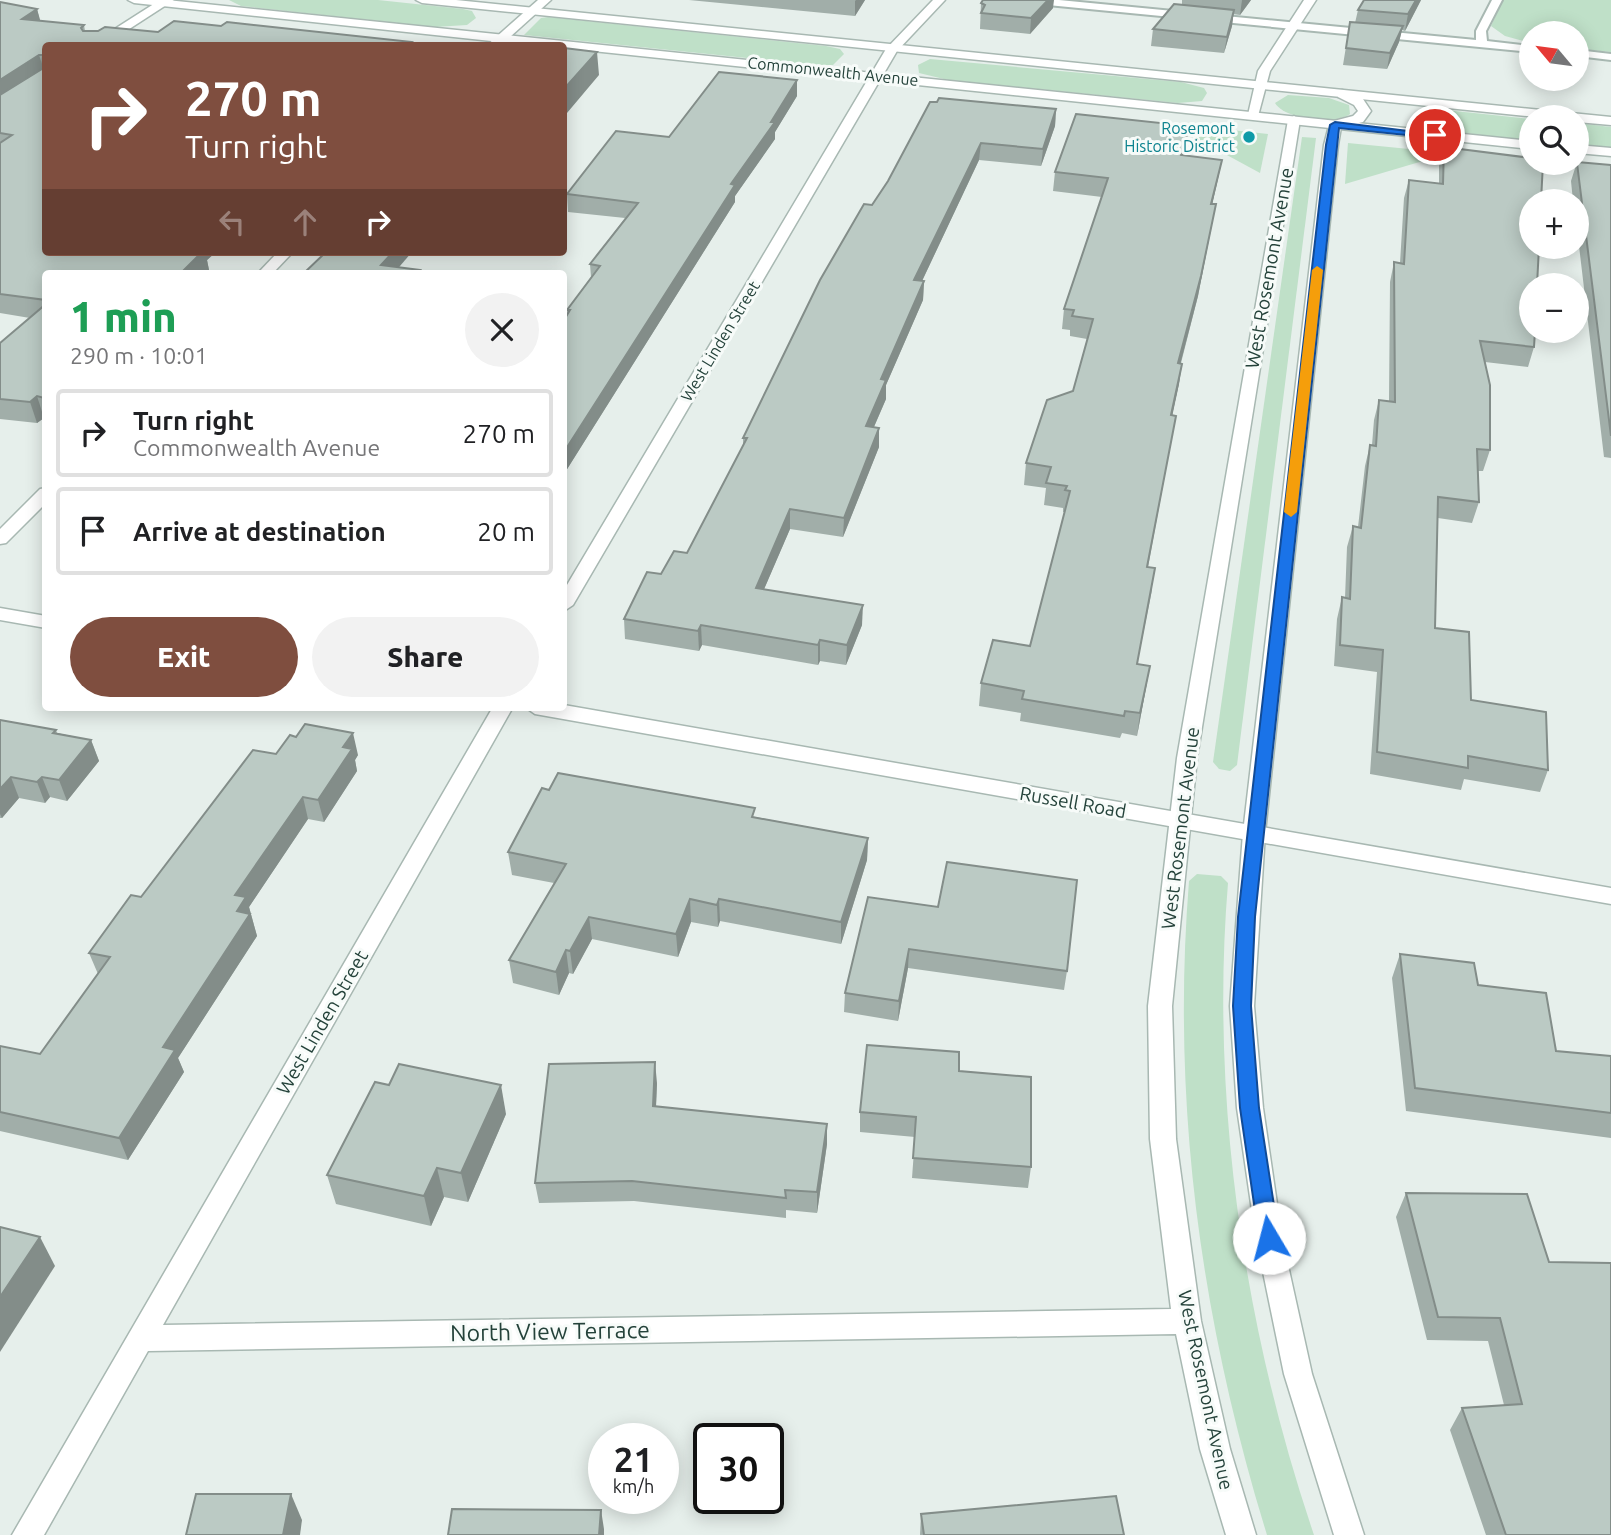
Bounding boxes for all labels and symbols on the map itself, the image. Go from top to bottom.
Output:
north arrow [1519,21,1589,91]
street label: Commonwealth Avenue [747,53,919,89]
pin [1405,105,1465,165]
place label: Rosemont Historic District [1124,119,1236,155]
marker: Rosemont Historic District [1241,129,1257,145]
street label: West Rosemont Avenue [1240,166,1298,370]
street label: West Linden Street [677,277,763,404]
street label: West Rosemont Avenue [1157,726,1203,930]
street label: Russell Road [1018,782,1128,822]
street label: West Linden Street [272,946,372,1098]
position arrow [1232,1201,1306,1275]
street label: West Rosemont Avenue [1174,1288,1238,1492]
street label: North View Terrace [450,1317,650,1345]
speed limit sign: 30 [693,1423,784,1514]

